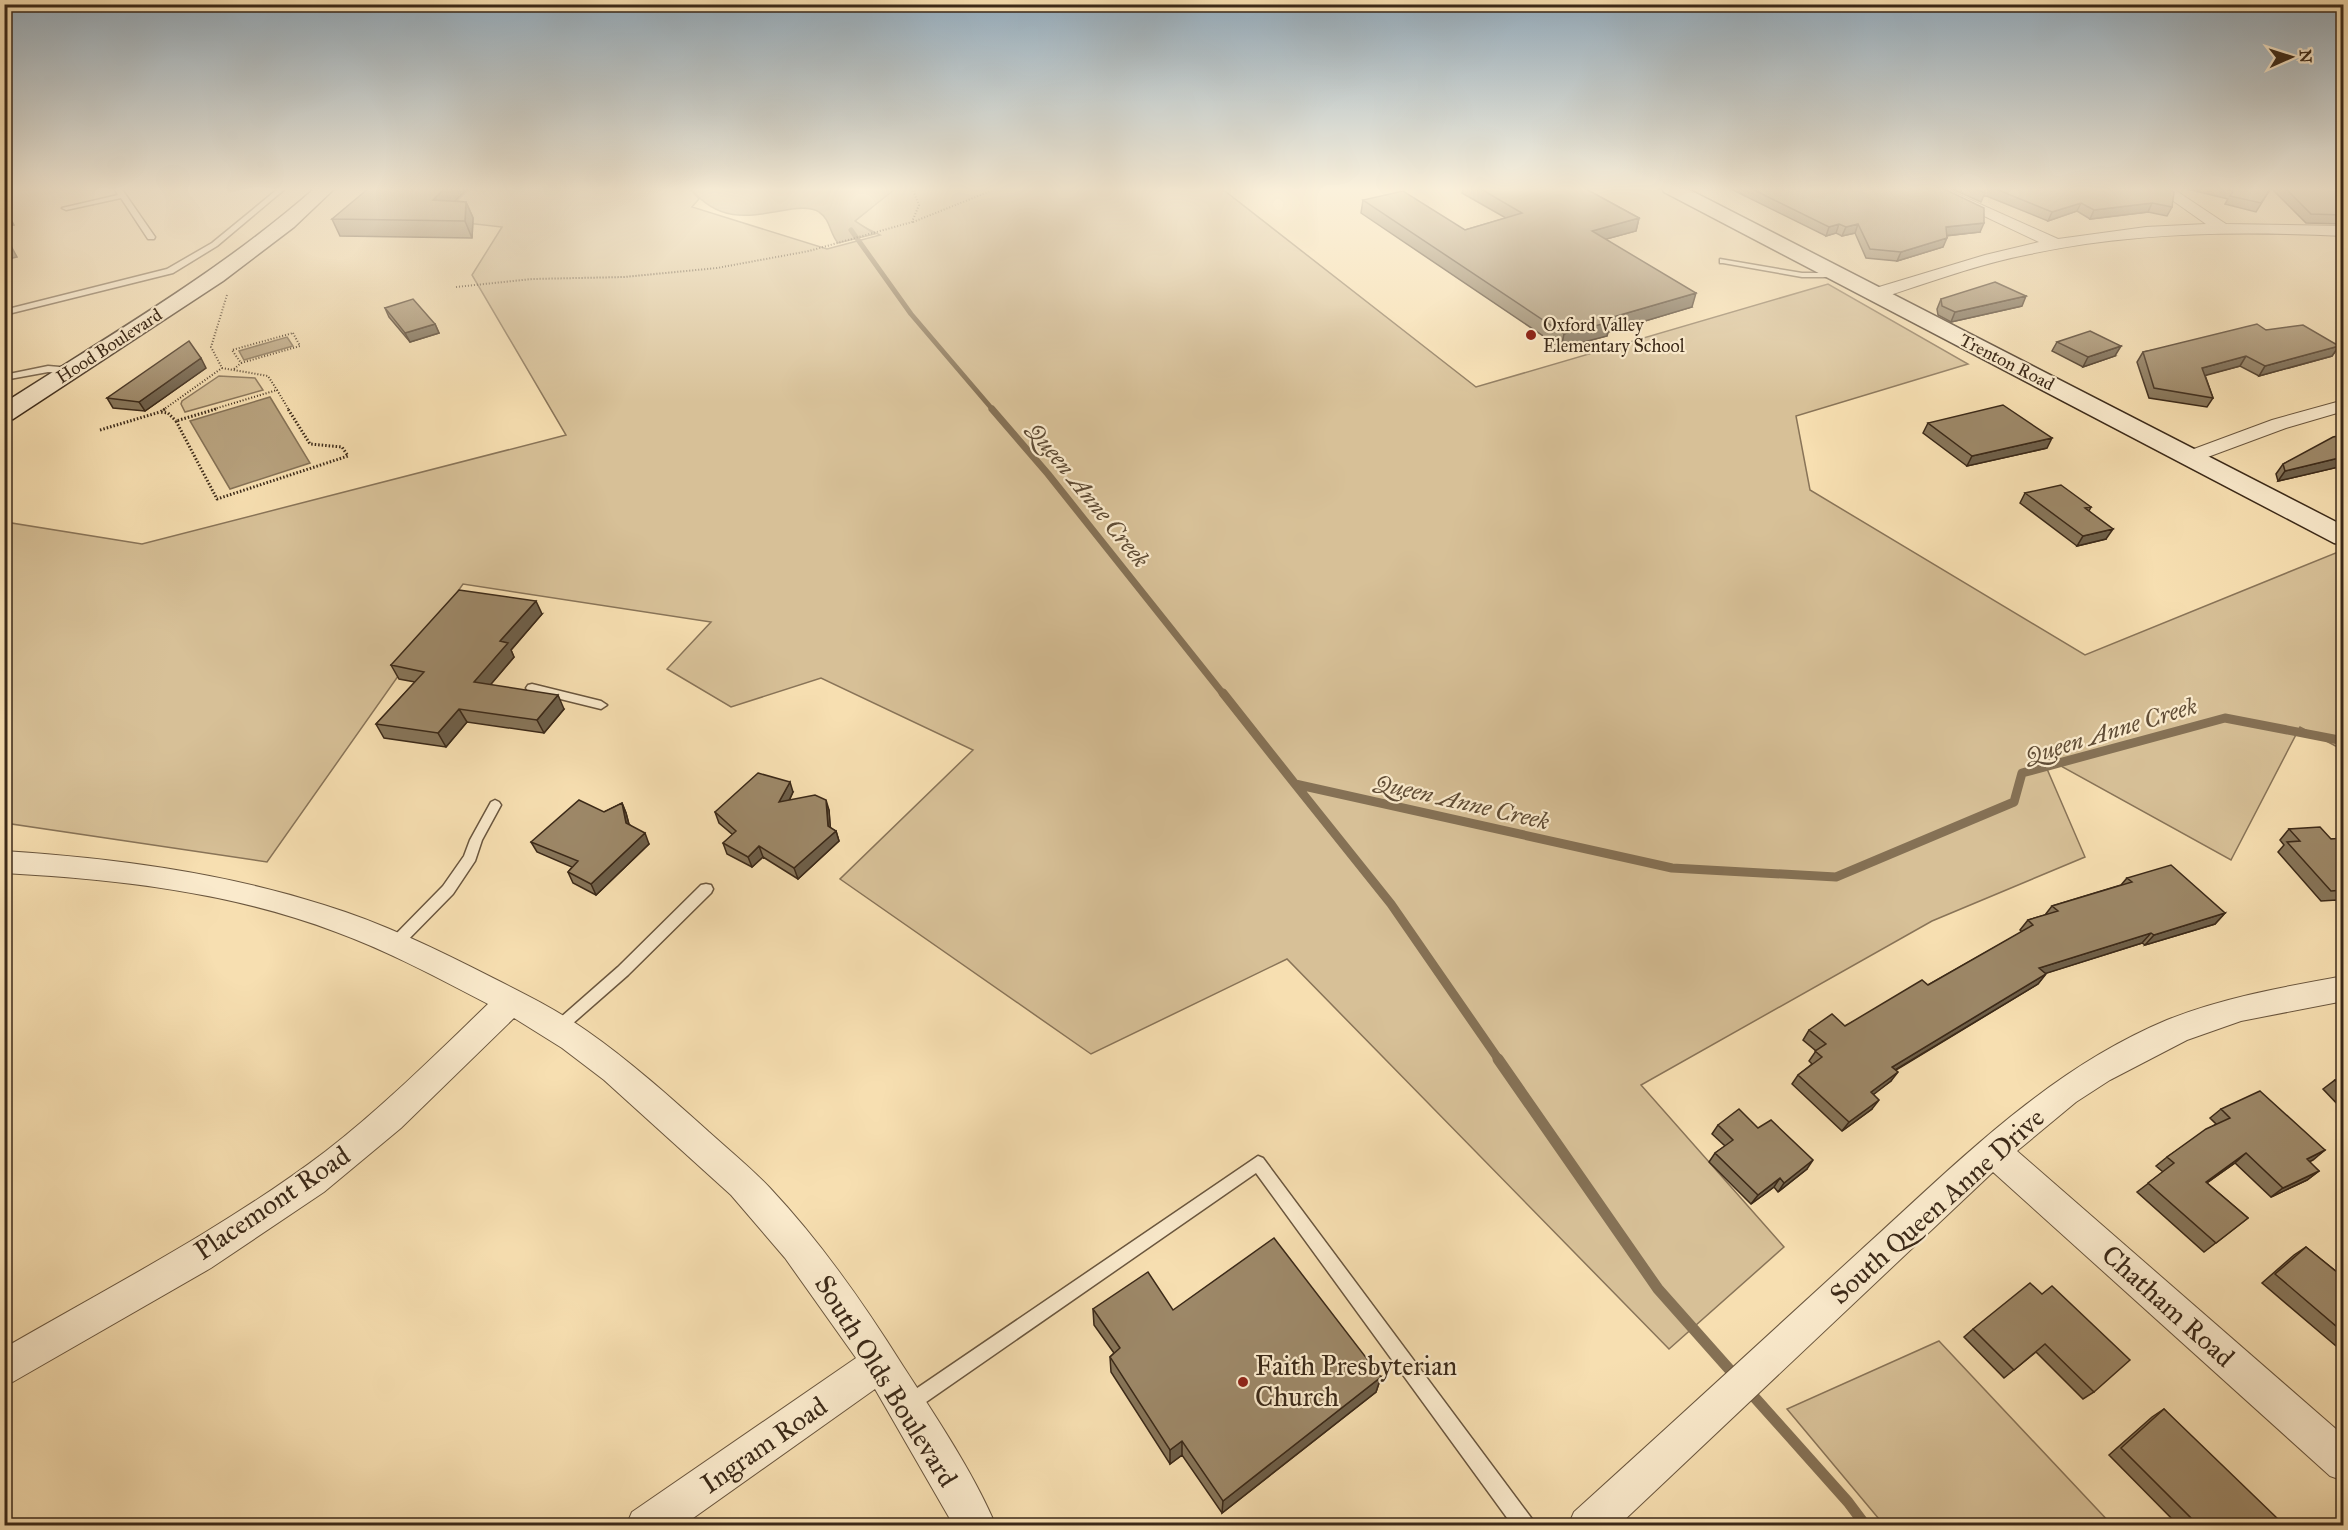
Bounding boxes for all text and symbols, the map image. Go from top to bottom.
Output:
north arrow [2261,27,2321,87]
text: N [2296,49,2315,64]
street label: Hood Boulevard [52,304,166,388]
place label: Oxford Valley Elementary School [1543,314,1685,357]
marker: Oxford Valley Elementary School [1524,328,1538,342]
street label: Trenton Road [1956,329,2058,395]
water label: Queen Anne Creek [1020,415,1156,574]
water label: Queen Anne Creek [2020,690,2201,772]
water label: Queen Anne Creek [1371,767,1553,837]
street label: South Queen Anne Drive [1823,1101,2051,1311]
street label: Placemont Road [188,1138,356,1267]
street label: Chatham Road [2095,1238,2242,1374]
street label: South Olds Boulevard [808,1269,965,1493]
place label: Faith Presbyterian Church [1255,1349,1457,1413]
marker: Faith Presbyterian Church [1236,1375,1250,1389]
street label: Ingram Road [694,1389,834,1501]

